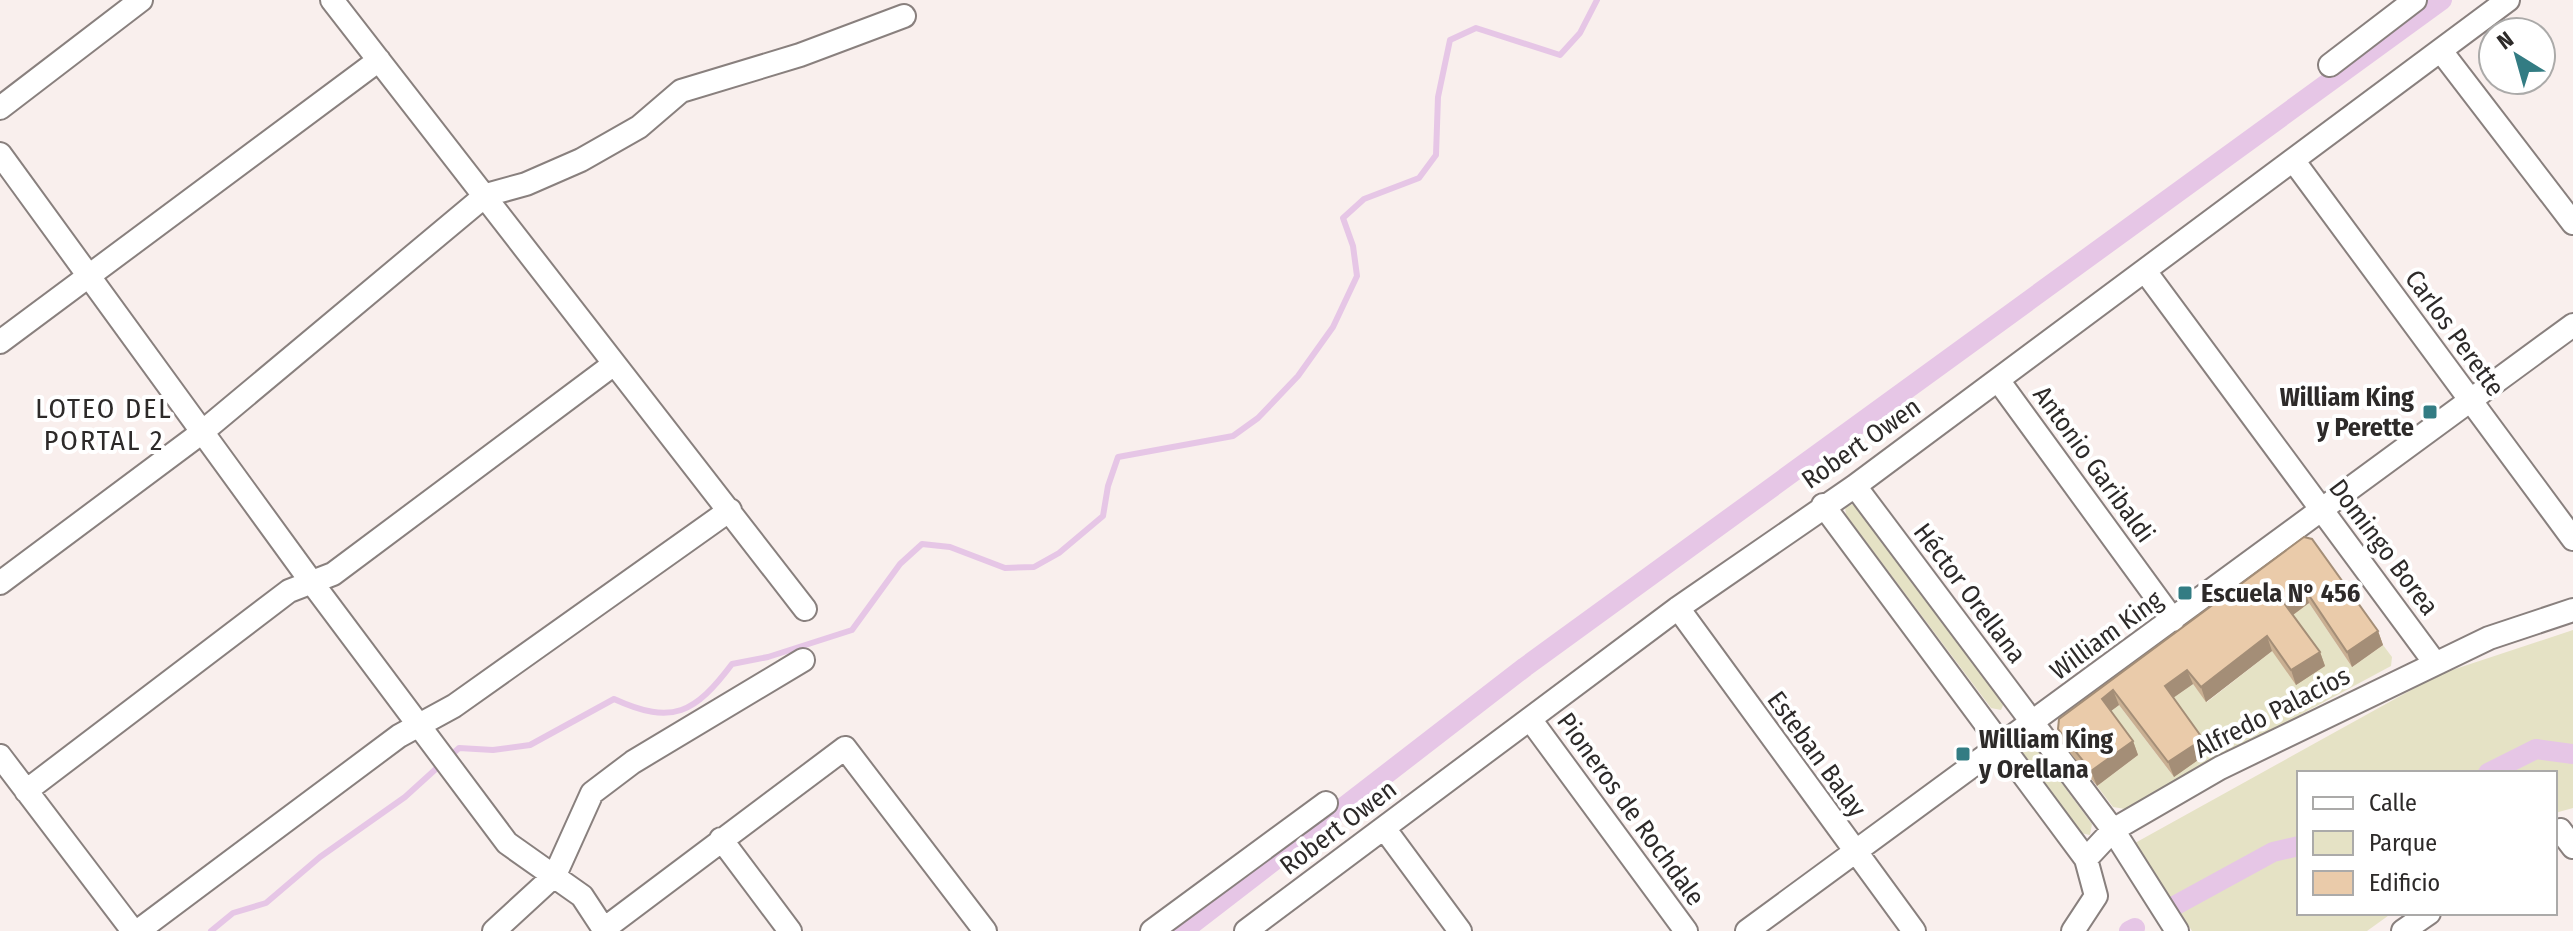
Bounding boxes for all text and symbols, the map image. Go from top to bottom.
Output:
north arrow [2477,16,2557,96]
text: N [2492,26,2519,55]
street label: Carlos Perette [2398,264,2511,403]
street label: Antonio Garibaldi [2026,380,2161,549]
place label: William King y Perette [2280,382,2414,443]
street label: Robert Owen [1796,391,1927,496]
district label: LOTEO DEL PORTAL 2 [35,392,173,457]
marker: William King y Perette [2421,403,2439,421]
street label: Domingo Borea [2322,473,2445,621]
street label: Héctor Orellana [1907,517,2032,669]
place label: Escuela N° 456 [2201,578,2360,609]
street label: William King [2044,584,2169,687]
marker: Escuela N° 456 [2176,584,2194,602]
street label: Alfredo Palacios [2189,660,2355,765]
street label: Esteban Balay [1761,685,1873,823]
street label: Pioneros de Rochdale [1550,707,1711,912]
place label: William King y Orellana [1978,724,2113,785]
marker: William King y Orellana [1954,745,1972,763]
legend [2297,771,2557,915]
street label: Robert Owen [1274,774,1403,881]
text: Calle [2369,789,2417,817]
text: Parque [2369,829,2437,857]
text: Edificio [2369,869,2440,897]

